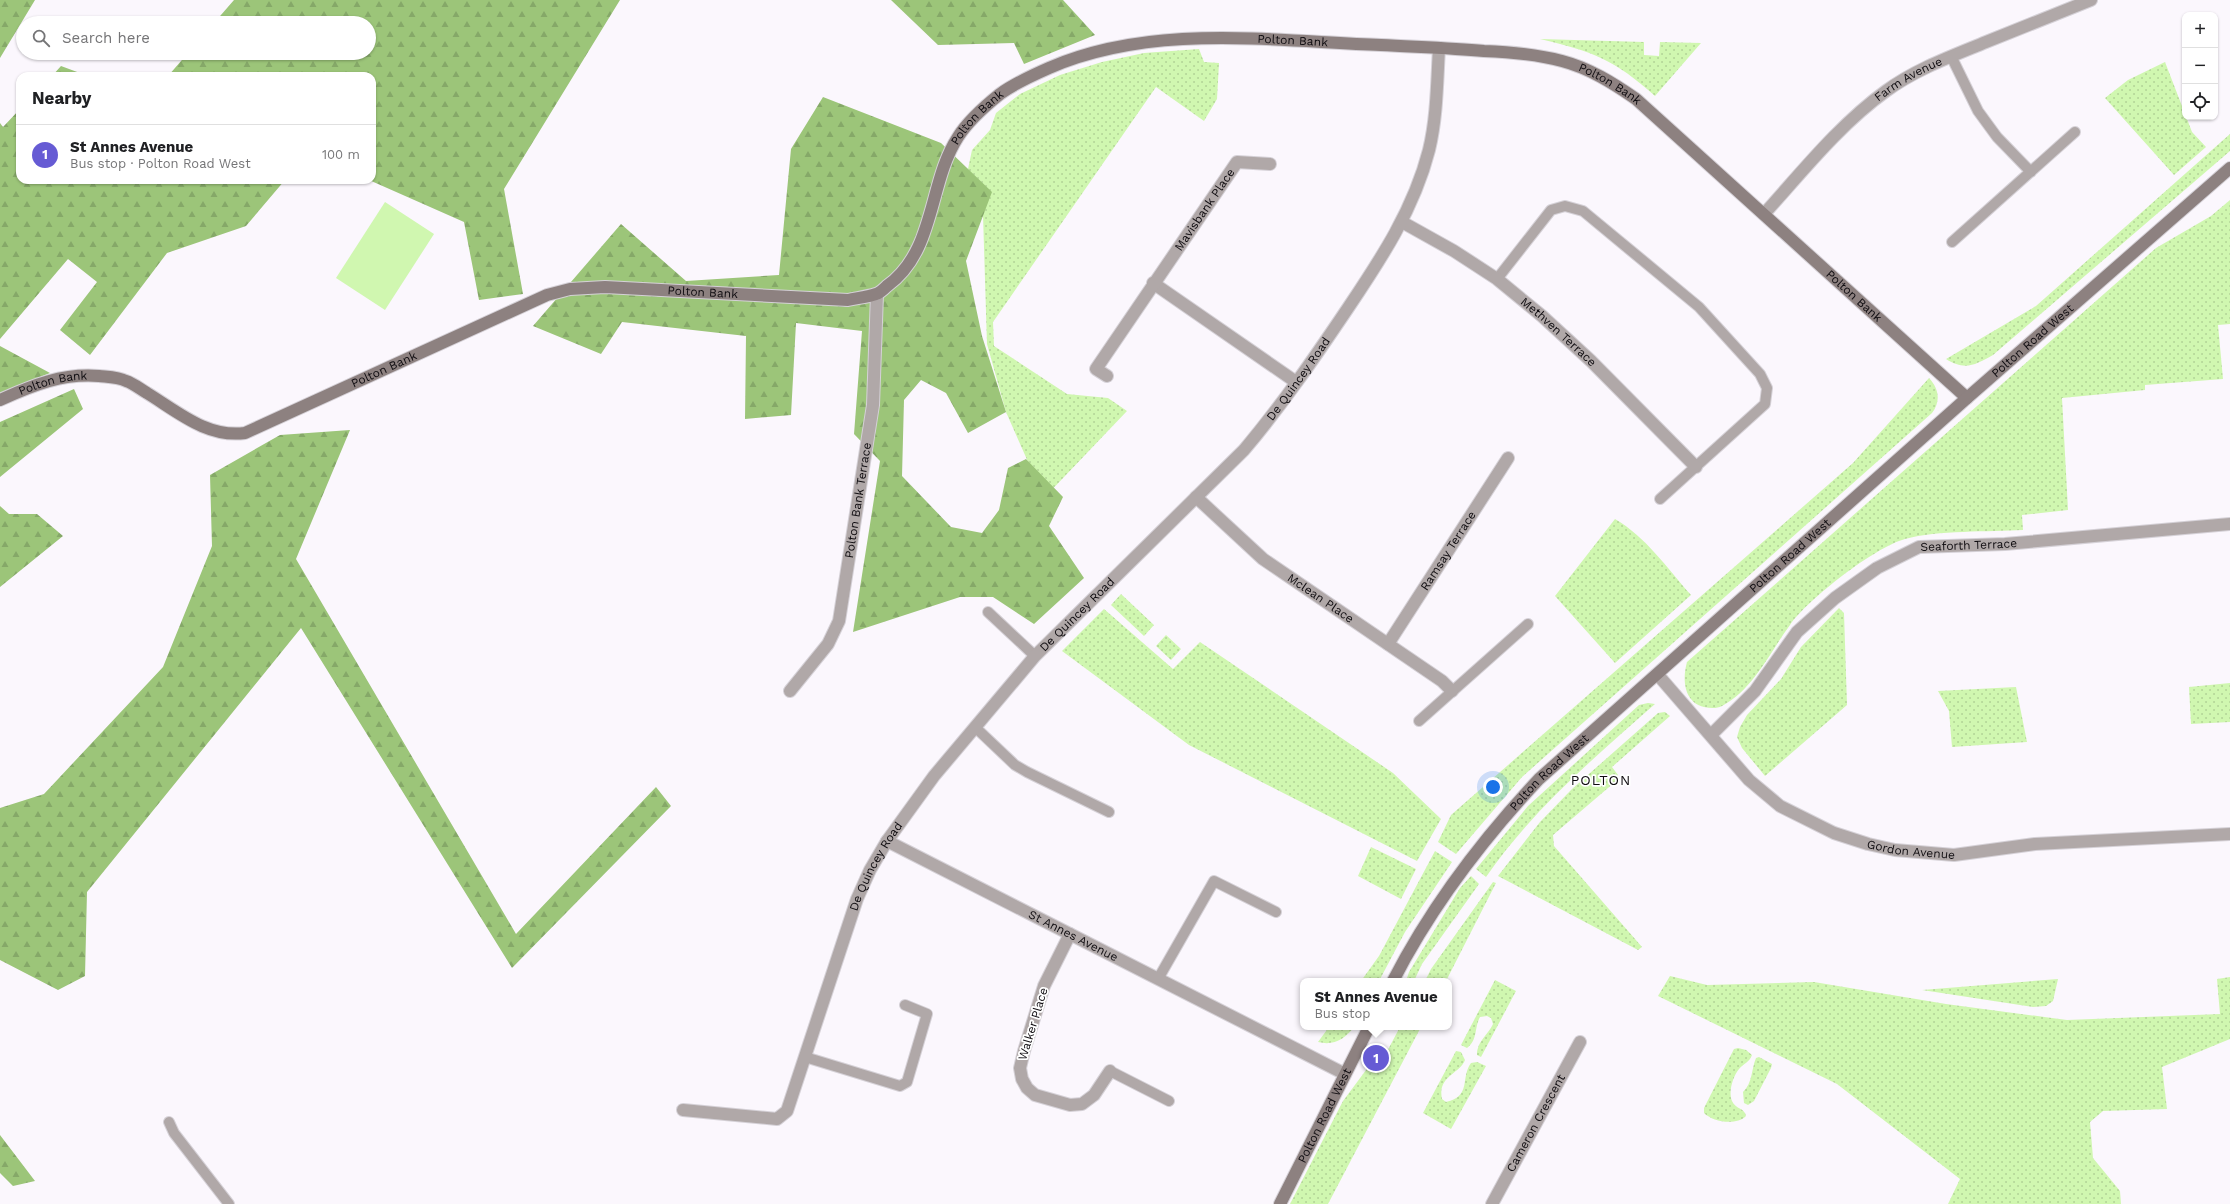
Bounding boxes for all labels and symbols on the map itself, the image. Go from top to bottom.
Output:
street label: Polton Bank [1257,32,1329,49]
street label: Farm Avenue [1872,54,1944,104]
street label: Polton Bank [1577,60,1645,108]
street label: Polton Bank [948,87,1006,147]
street label: Mavisbank Place [1172,166,1238,253]
street label: Polton Bank [1823,267,1885,325]
street label: Polton Bank [667,283,739,301]
street label: Methven Terrace [1518,294,1599,369]
street label: Polton Road West [1989,301,2076,380]
street label: De Quincey Road [1264,335,1333,423]
street label: Polton Bank [349,348,419,391]
street label: Polton Bank [16,368,88,398]
street label: Polton Bank Terrace [842,441,874,559]
street label: Ramsay Terrace [1417,508,1479,593]
street label: Polton Road West [1746,516,1834,595]
street label: Seaforth Terrace [1920,536,2018,554]
street label: Mclean Place [1285,571,1357,626]
street label: De Quincey Road [1037,575,1117,654]
street label: Polton Road West [1507,731,1592,813]
district label: POLTON [1571,772,1631,788]
your location [1483,777,1503,797]
street label: De Quincey Road [847,819,905,913]
street label: Gordon Avenue [1866,837,1956,862]
street label: St Annes Avenue [1026,907,1120,964]
street label: Walker Place [1015,986,1051,1062]
pin: 1 [1363,1043,1389,1073]
street label: Polton Road West [1295,1066,1354,1165]
street label: Cameron Crescent [1504,1072,1568,1174]

